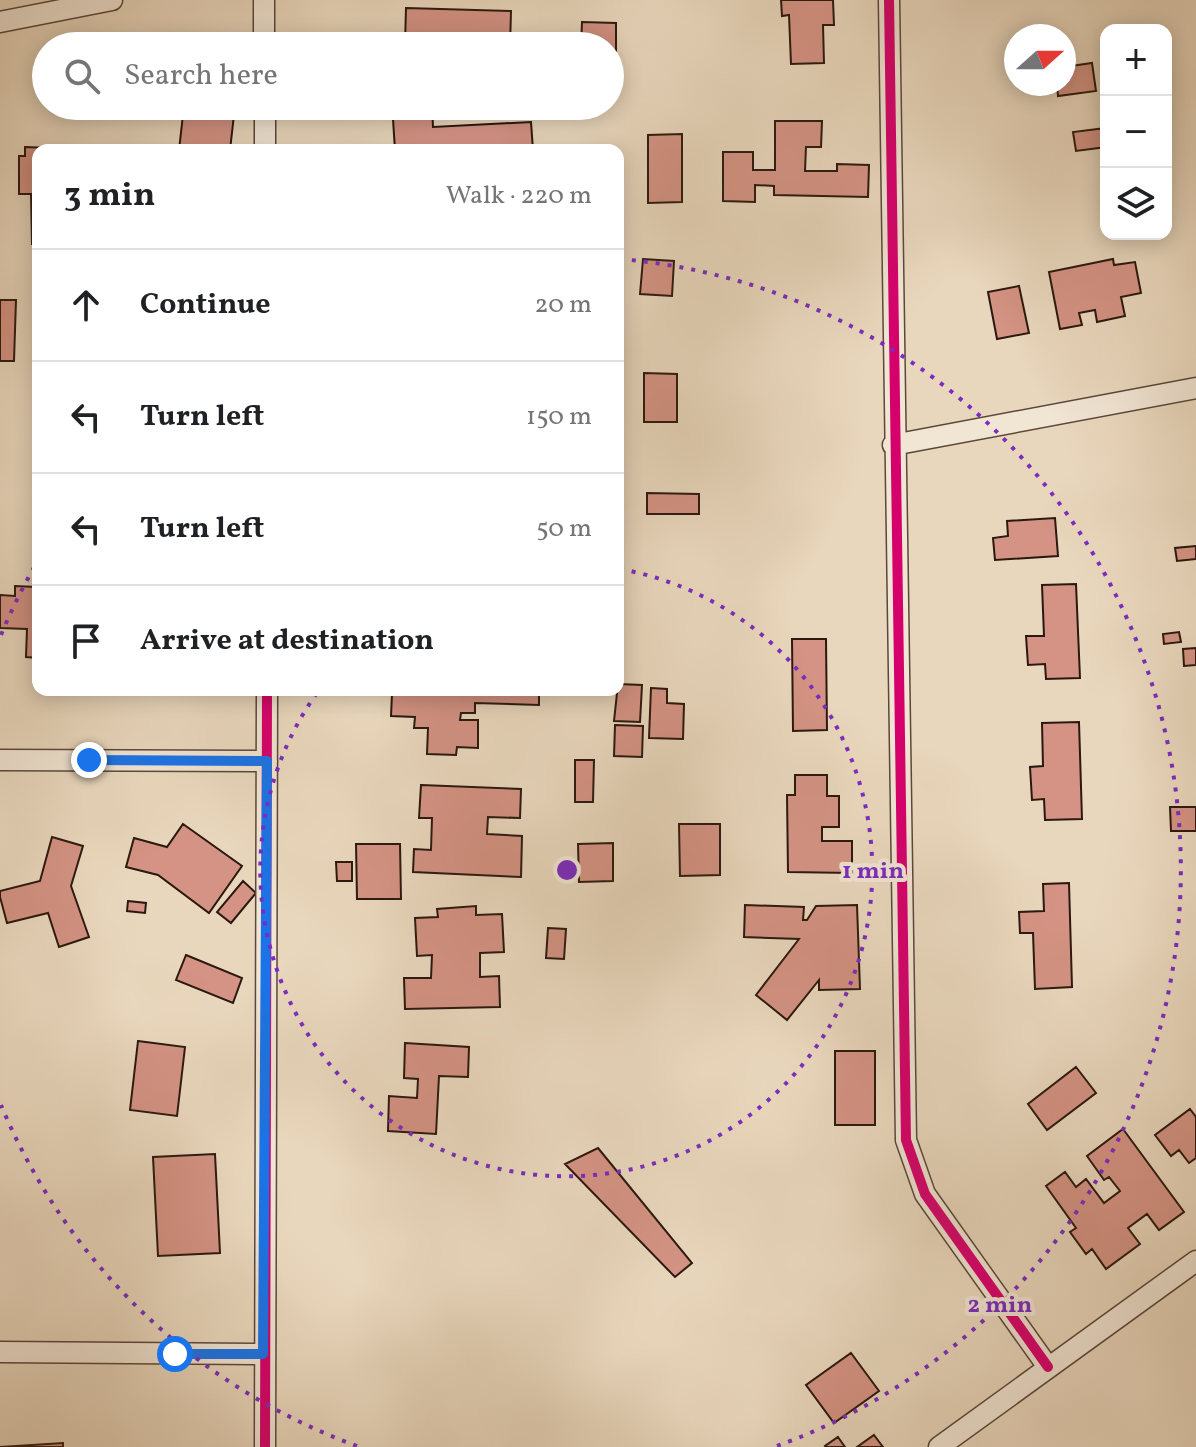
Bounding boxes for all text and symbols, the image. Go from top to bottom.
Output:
north arrow [1004,24,1076,96]
map controls [1100,24,1172,240]
button: + [1100,24,1172,96]
search box [32,32,624,120]
icon: search [60,54,104,98]
text: Search here [124,55,278,97]
button: − [1100,96,1172,168]
button: layers [1100,168,1172,240]
text: 3 min [64,173,155,220]
text: Walk · 220 m [446,178,592,214]
icon: ahead [64,283,108,327]
text: Continue [140,284,271,326]
text: 20 m [534,287,592,323]
icon: left [64,395,108,439]
text: Turn left [140,396,264,438]
text: 150 m [526,399,592,435]
icon: left [64,507,108,551]
text: Turn left [140,508,264,550]
text: 50 m [536,511,592,547]
icon: arrive [64,619,108,663]
text: Arrive at destination [140,620,434,662]
route end [71,742,107,778]
text: 1 min [842,855,904,889]
centre of rings [553,856,581,884]
text: 2 min [968,1289,1033,1323]
route start [157,1336,193,1372]

